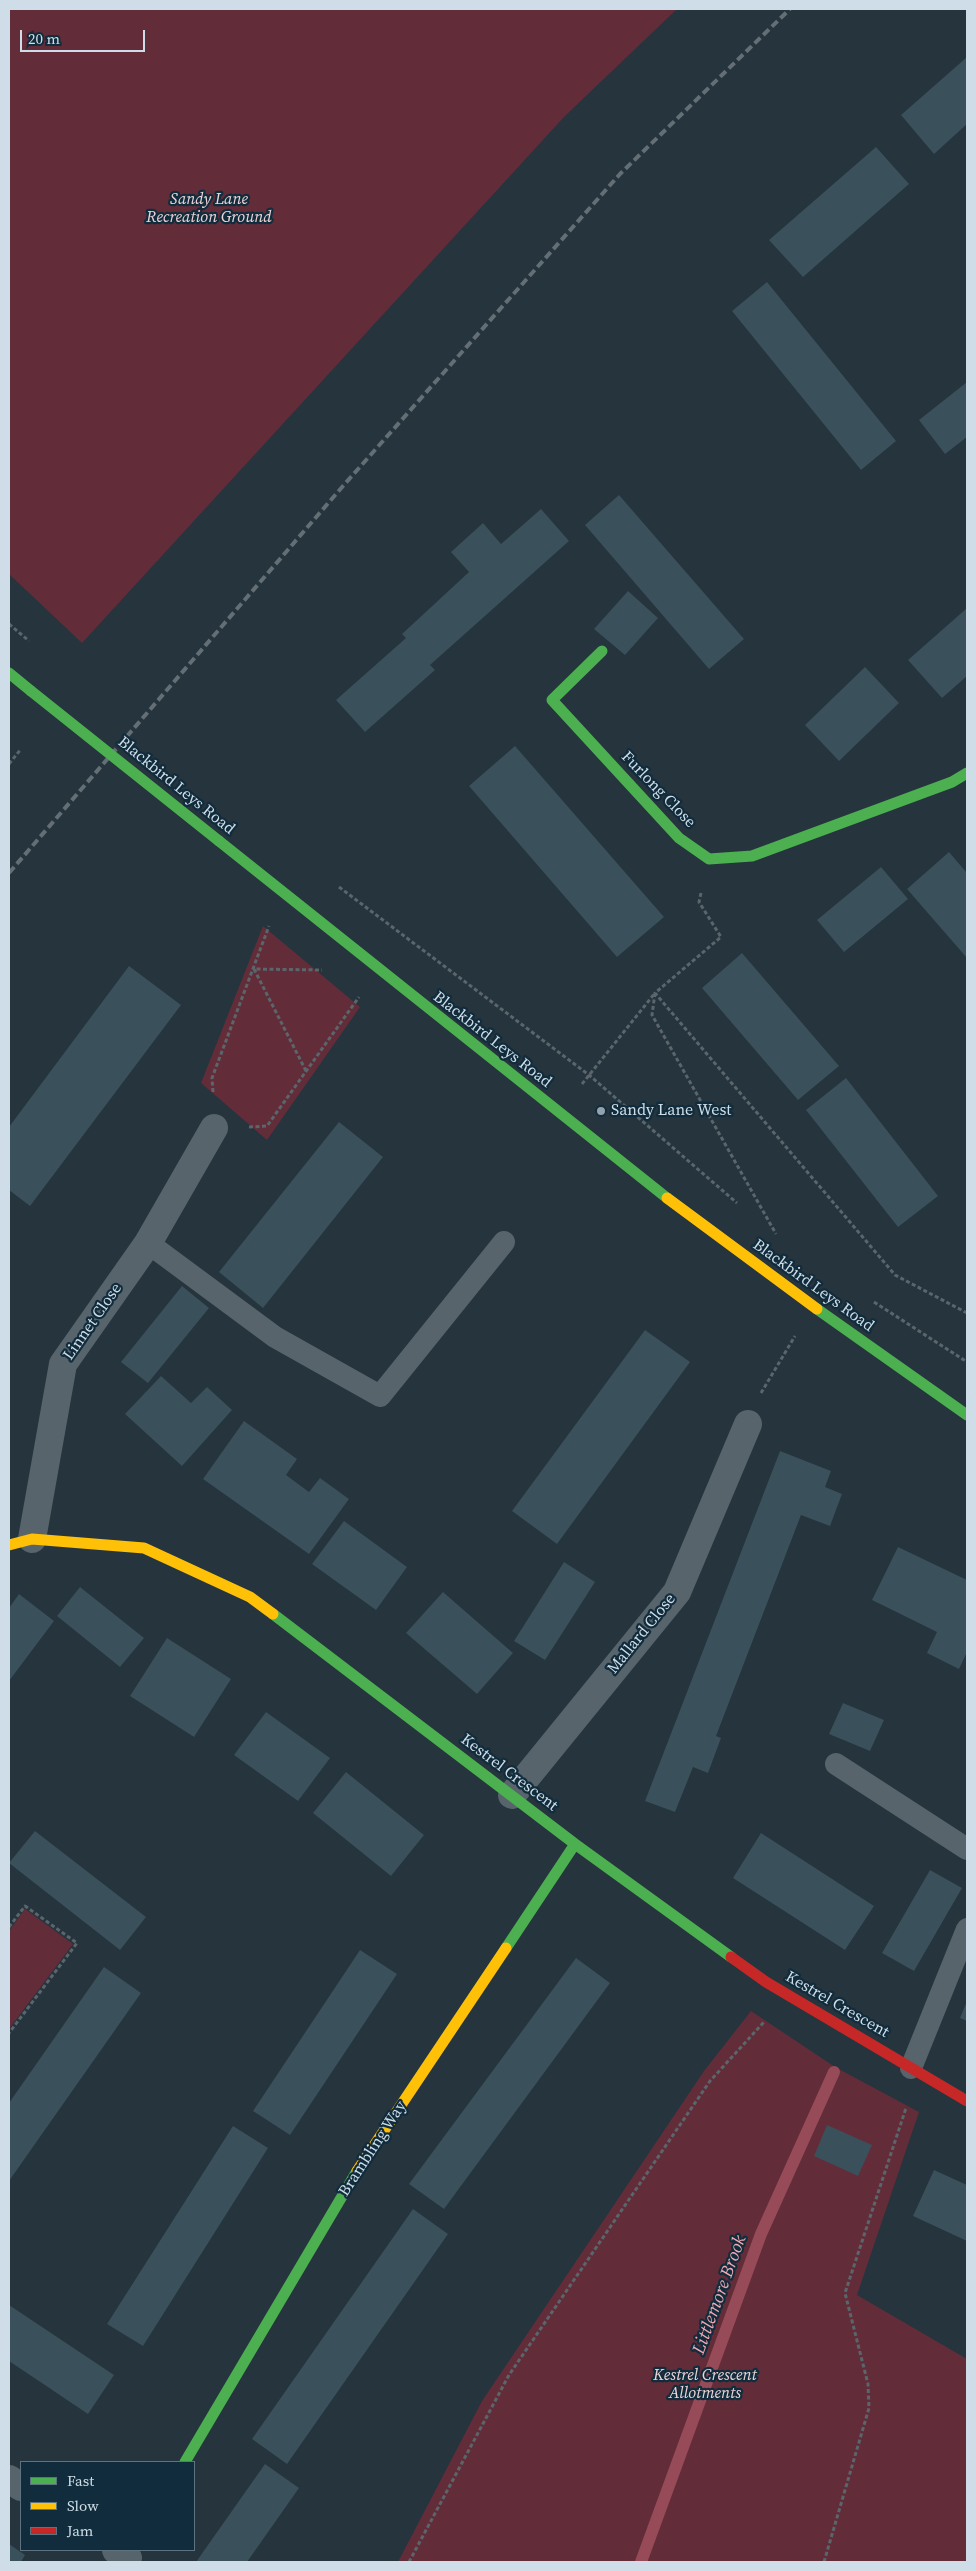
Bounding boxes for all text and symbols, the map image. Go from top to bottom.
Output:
scale bar [22,20,148,52]
text: 20 m [28,28,60,49]
park label: Sandy Lane Recreation Ground [146,190,272,228]
street label: Blackbird Leys Road [114,733,238,839]
street label: Furlong Close [617,748,699,832]
street label: Blackbird Leys Road [429,988,555,1092]
place label: Sandy Lane West [611,1101,732,1121]
marker: Sandy Lane West [595,1105,607,1117]
street label: Blackbird Leys Road [749,1236,877,1336]
street label: Linnet Close [59,1280,127,1364]
street label: Mallard Close [604,1590,680,1678]
street label: Kestrel Crescent [457,1730,561,1816]
street label: Kestrel Crescent [782,1968,892,2042]
street label: Brambling Way [335,2098,411,2200]
water label: Littlemore Brook [688,2233,752,2357]
park label: Kestrel Crescent Allotments [653,2366,757,2404]
legend [20,2461,195,2551]
text: Fast [67,2470,94,2491]
text: Slow [67,2495,99,2516]
text: Jam [67,2520,93,2541]

